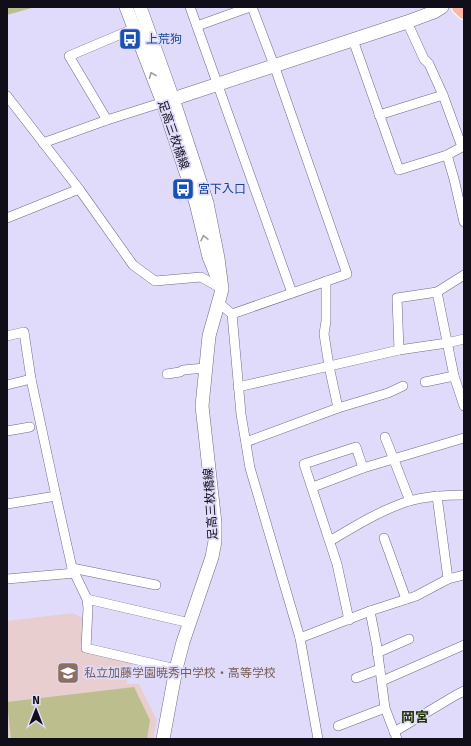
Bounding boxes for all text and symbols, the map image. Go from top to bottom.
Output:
bus stop icon: 上荒狗 [117,26,143,52]
place label: 上荒狗 [146,32,182,47]
one-way arrow [148,71,156,78]
street label: 足高三枚橋線 [154,99,192,171]
bus stop icon: 宮下入口 [170,176,196,202]
place label: 宮下入口 [198,182,246,197]
one-way arrow [201,235,209,242]
street label: 足高三枚橋線 [201,468,221,540]
school or university icon: 私立加藤学園暁秀中学校・高等学校 [55,660,81,686]
place label: 私立加藤学園暁秀中学校・高等学校 [84,666,276,681]
north arrow [16,690,56,730]
text: N [32,694,40,707]
district label: 岡宮 [401,709,429,726]

